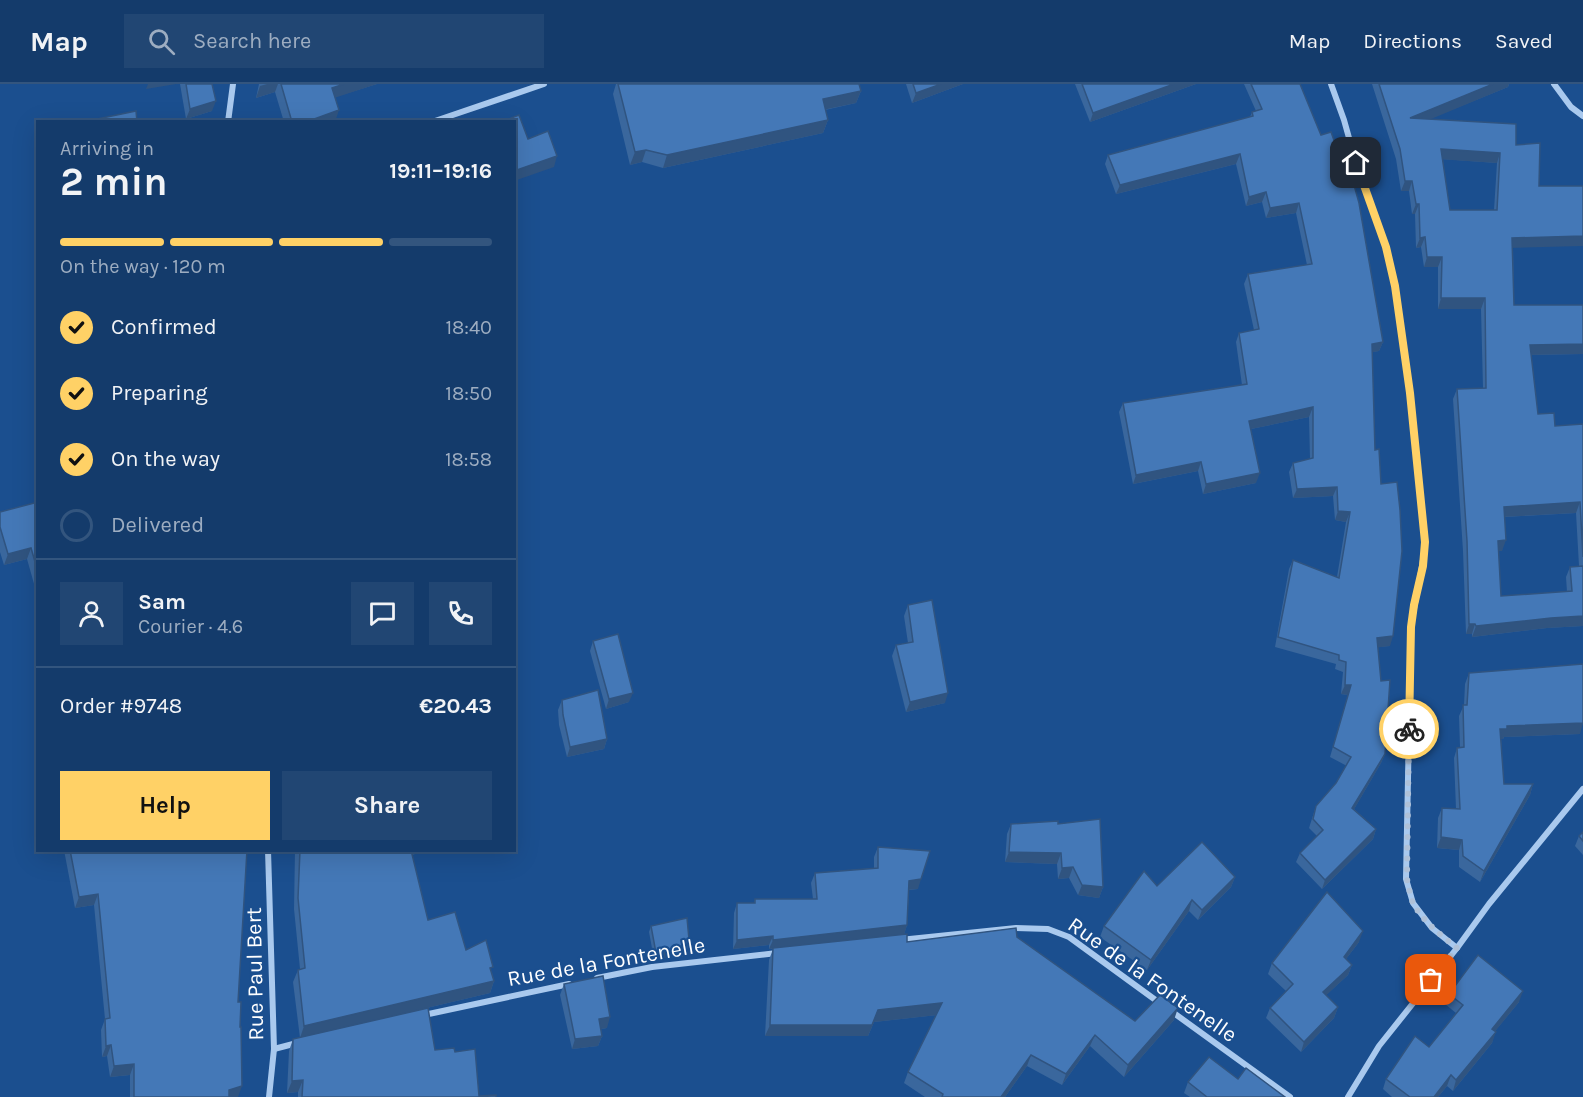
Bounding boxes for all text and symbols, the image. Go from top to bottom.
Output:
search box [124,14,544,68]
text: Map [30,25,88,58]
icon: search [145,25,178,58]
text: Search here [193,28,311,54]
text: Map [1289,29,1330,53]
text: Directions [1363,29,1462,53]
text: Saved [1495,29,1553,53]
text: Arriving in [60,137,154,160]
pin [1330,137,1381,188]
icon: home [1339,146,1372,179]
text: 19:11–19:16 [389,158,492,184]
text: 2 min [60,159,168,205]
text: On the way · 120 m [60,255,226,278]
icon: check [60,311,93,344]
text: Confirmed [111,314,217,340]
text: 18:40 [445,316,492,339]
icon: check [60,377,93,410]
text: Preparing [111,380,208,406]
text: 18:50 [445,382,492,405]
icon: check [60,443,93,476]
text: On the way [111,446,220,472]
text: 18:58 [445,448,492,471]
text: Delivered [111,512,204,538]
button: person [60,582,123,645]
button: chat [351,582,414,645]
button: phone [429,582,492,645]
text: Sam [138,589,186,615]
text: Courier · 4.6 [138,615,243,638]
text: Order #9748 [60,693,182,719]
text: €20.43 [419,693,492,719]
courier [1379,699,1439,759]
icon: bike [1393,713,1426,746]
button: Help [60,771,270,840]
button: Share [282,771,492,840]
street label: Rue Paul Bert [241,907,269,1041]
street label: Rue de la Fontenelle [1063,912,1242,1048]
street label: Rue de la Fontenelle [505,932,707,992]
pin [1405,954,1456,1005]
icon: bag [1414,963,1447,996]

